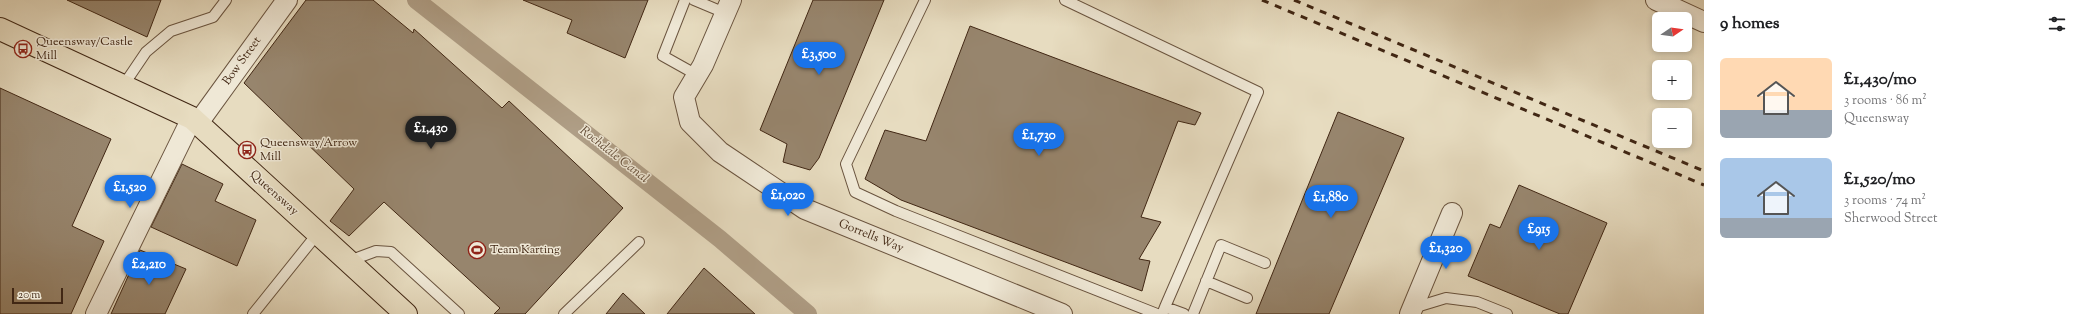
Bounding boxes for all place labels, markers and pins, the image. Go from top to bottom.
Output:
place label: Queensway/Castle Mill [36,33,133,65]
bus stop icon: Queensway/Castle Mill [13,39,33,59]
pin: £3,500 [786,42,852,76]
pin: £1,430 [398,116,464,150]
pin: £1,730 [1006,123,1072,157]
place label: Queensway/Arrow Mill [260,134,357,166]
bus stop icon: Queensway/Arrow Mill [237,140,257,160]
pin: £1,520 [97,175,163,209]
pin: £1,020 [755,183,821,217]
pin: £1,880 [1298,185,1364,219]
pin: £915 [1515,217,1563,251]
pin: £1,320 [1413,236,1479,270]
sports icon: Team Karting [467,240,487,260]
place label: Team Karting [490,241,560,259]
pin: £2,210 [116,252,182,286]

